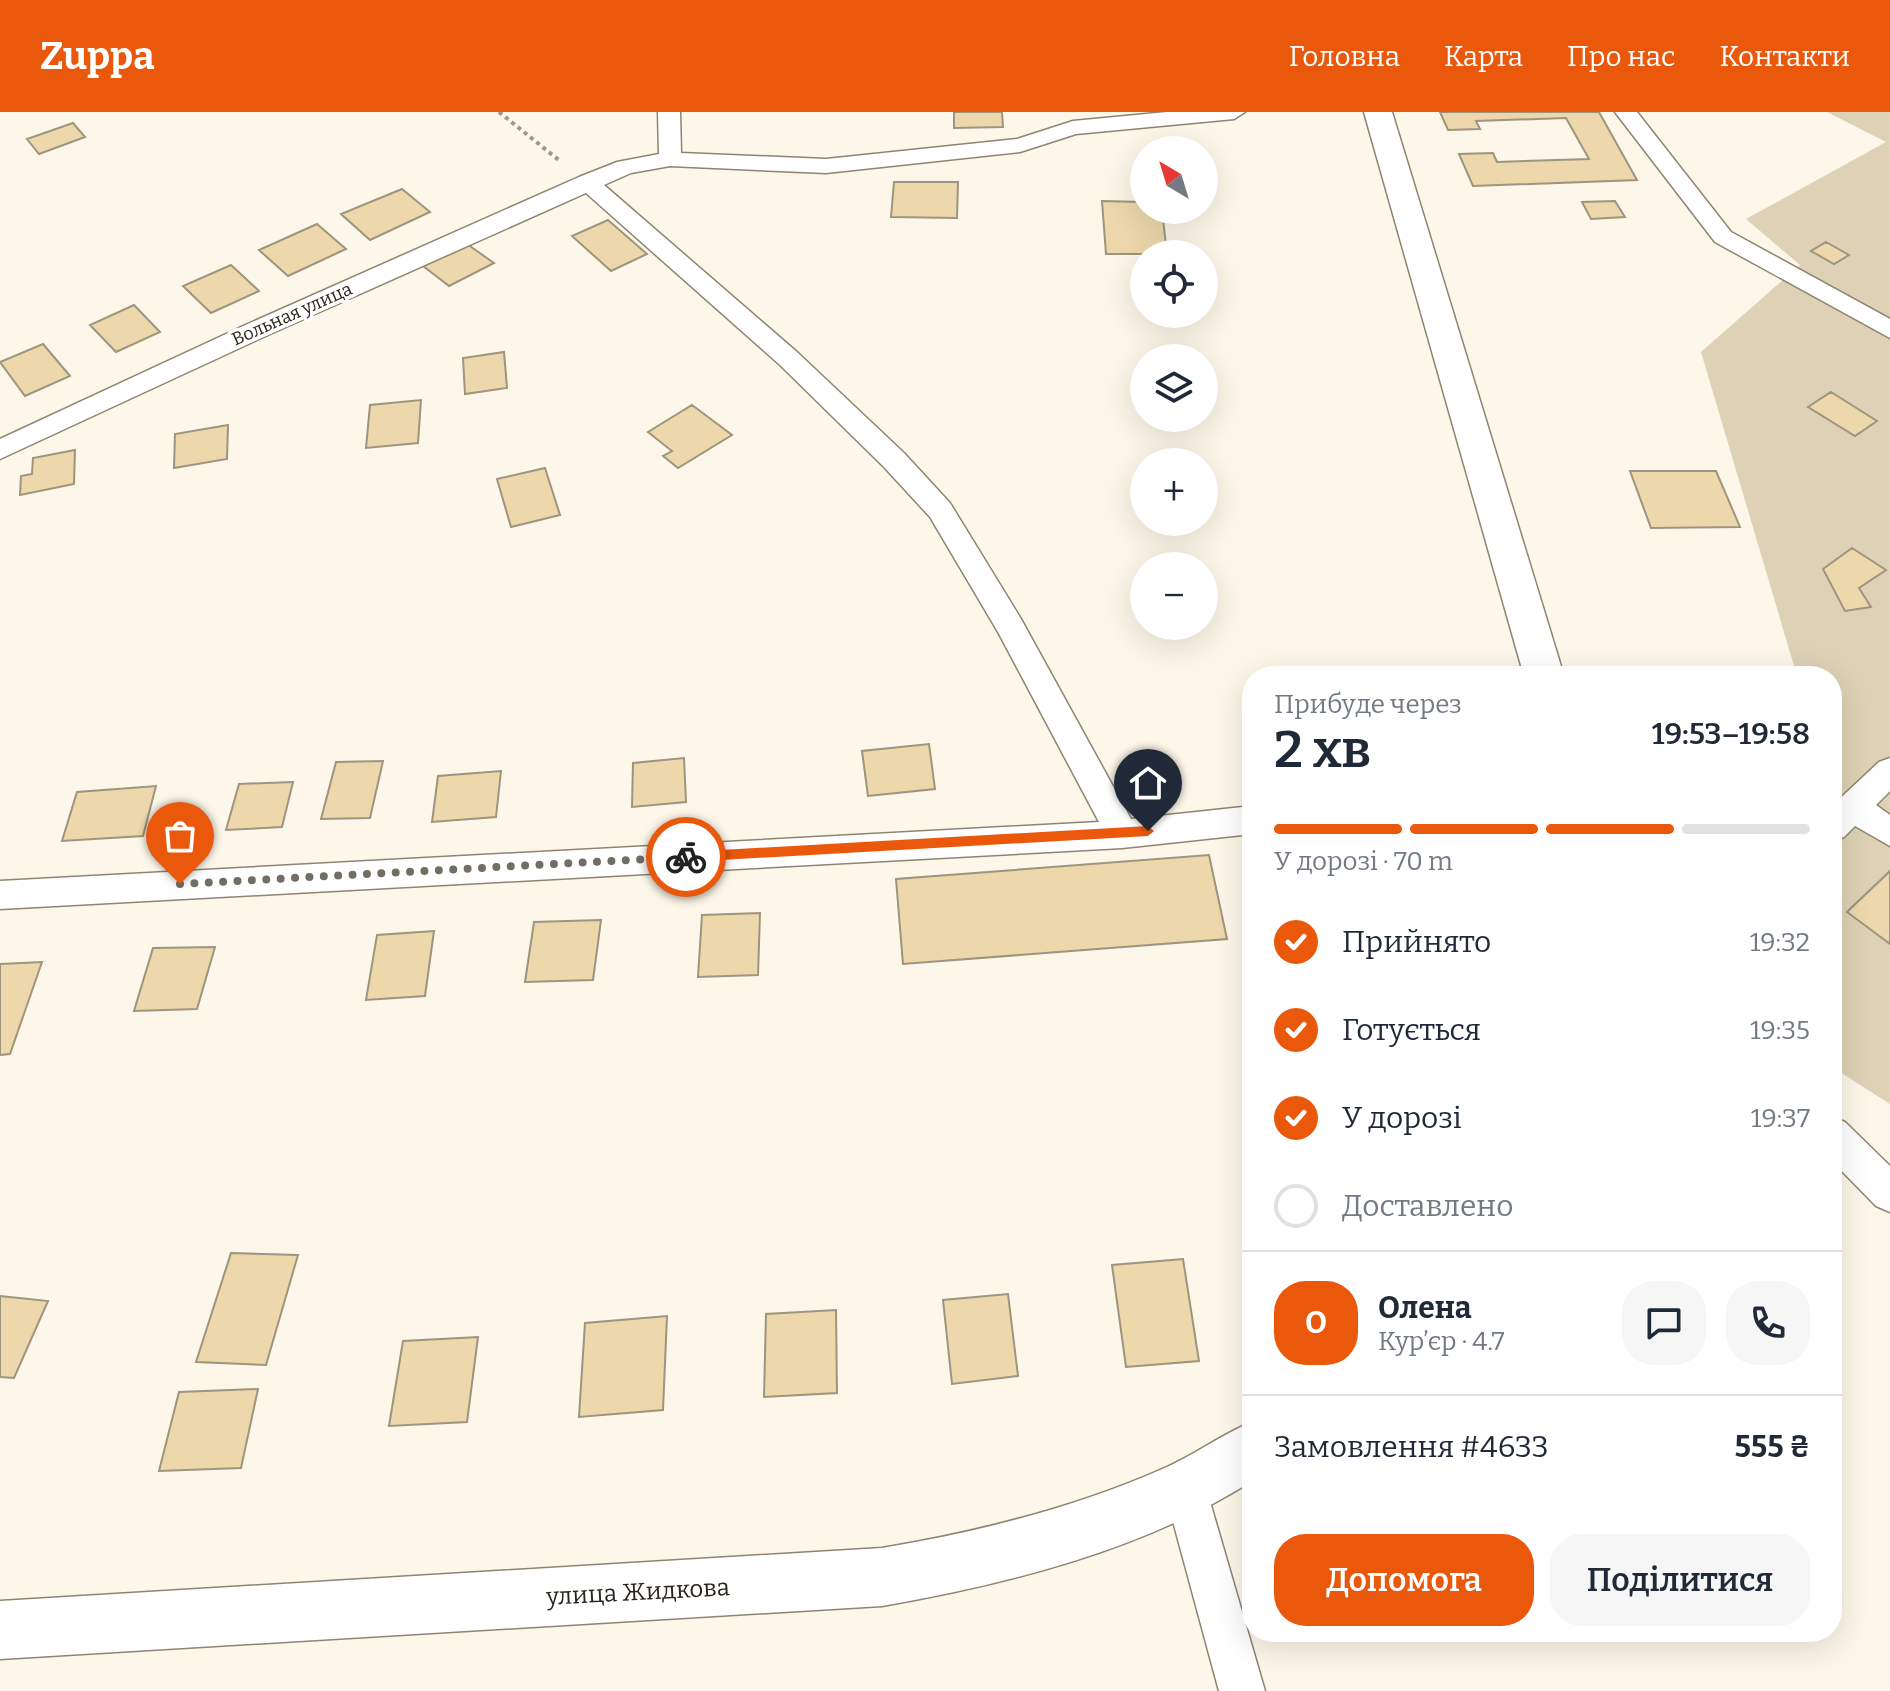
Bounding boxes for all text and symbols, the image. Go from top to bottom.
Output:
text: Zuppa [40,33,155,79]
text: Головна [1289,40,1400,73]
text: Карта [1444,40,1523,73]
text: Про нас [1567,40,1675,73]
text: Контакти [1719,40,1850,73]
north arrow [1130,136,1218,224]
map controls [1130,136,1218,640]
button: locate [1130,240,1218,328]
street label: Вольная улица [228,278,356,350]
button: layers [1130,344,1218,432]
button: + [1130,448,1218,536]
button: − [1130,552,1218,640]
text: Прибуде через [1274,689,1462,720]
text: 19:53–19:58 [1652,716,1810,752]
text: 2 хв [1274,718,1371,781]
pin [1114,749,1182,831]
icon: home [1126,761,1170,805]
pin [146,802,214,884]
icon: bag [158,814,202,858]
courier [646,817,726,897]
icon: bike [664,835,708,879]
text: У дорозі · 70 m [1274,846,1453,877]
icon: check [1274,920,1318,964]
text: Прийнято [1342,924,1491,960]
text: 19:32 [1750,927,1810,958]
icon: check [1274,1008,1318,1052]
text: Готується [1342,1012,1481,1048]
text: 19:35 [1750,1015,1810,1046]
icon: check [1274,1096,1318,1140]
text: У дорозі [1342,1100,1462,1136]
text: 19:37 [1751,1103,1810,1134]
text: Доставлено [1342,1188,1513,1224]
button: chat [1622,1281,1706,1365]
button: phone [1726,1281,1810,1365]
text: Олена [1378,1290,1472,1326]
text: О [1305,1305,1327,1341]
text: Кур’єр · 4.7 [1378,1326,1505,1357]
text: Замовлення #4633 [1274,1429,1549,1465]
text: 555 ₴ [1734,1429,1810,1465]
button: Допомога [1274,1534,1534,1626]
button: Поділитися [1550,1534,1810,1626]
street label: улица Жидкова [545,1573,730,1611]

